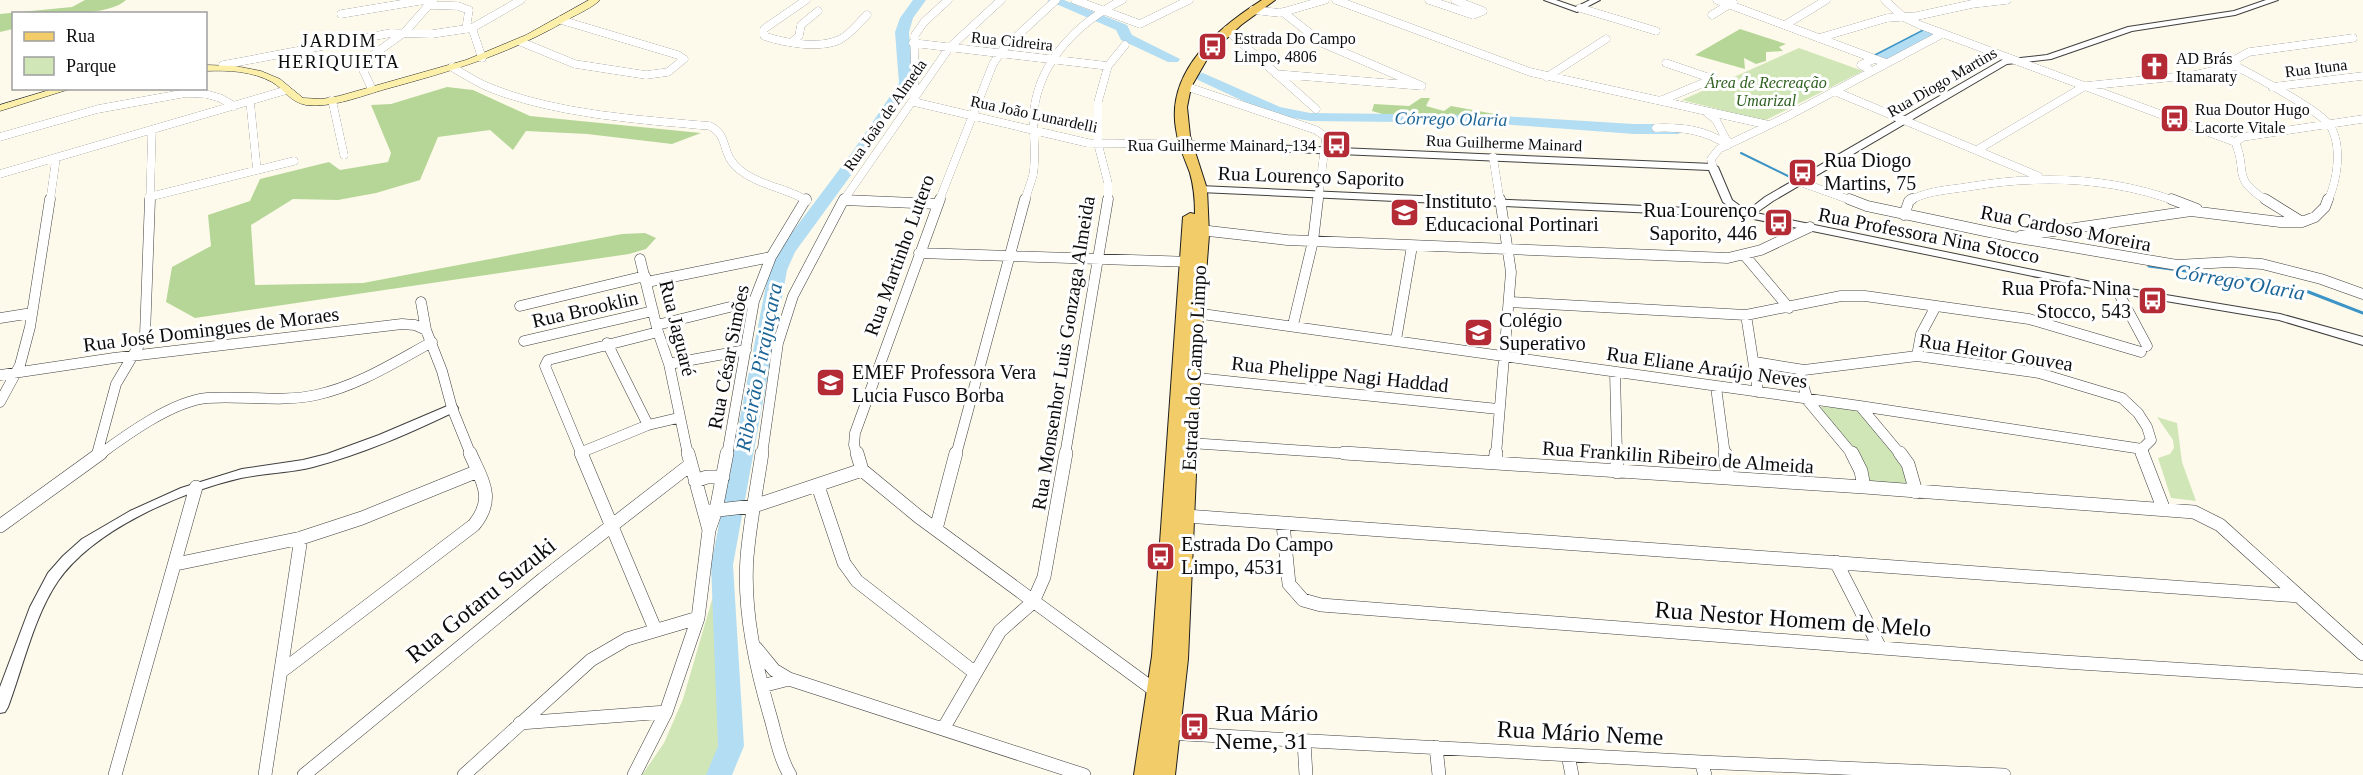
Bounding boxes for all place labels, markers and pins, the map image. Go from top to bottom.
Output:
place label: Estrada Do Campo Limpo, 4806 [1234,30,1356,66]
bus stop icon: Estrada Do Campo Limpo, 4806 [1197,31,1229,63]
place label: AD Brás Itamaraty [2176,50,2237,86]
church icon: AD Brás Itamaraty [2139,51,2171,83]
place label: Rua Doutor Hugo Lacorte Vitale [2195,101,2310,136]
bus stop icon: Rua Doutor Hugo Lacorte Vitale [2158,102,2190,134]
bus stop icon: Rua Guilherme Mainard, 134 [1321,129,1353,161]
place label: Rua Guilherme Mainard, 134 [1128,137,1316,154]
place label: Rua Diogo Martins, 75 [1824,149,1916,194]
bus stop icon: Rua Diogo Martins, 75 [1787,156,1819,188]
place label: Instituto Educacional Portinari [1425,190,1599,235]
school or university icon: Instituto Educacional Portinari [1388,196,1420,228]
place label: Rua Lourenço Saporito, 446 [1643,199,1757,245]
bus stop icon: Rua Lourenço Saporito, 446 [1762,206,1794,238]
place label: Rua Profa. Nina Stocco, 543 [2002,277,2131,322]
bus stop icon: Rua Profa. Nina Stocco, 543 [2136,284,2168,316]
place label: Colégio Superativo [1499,309,1586,355]
school or university icon: Colégio Superativo [1462,316,1494,348]
place label: EMEF Professora Vera Lucia Fusco Borba [852,361,1036,406]
school or university icon: EMEF Professora Vera Lucia Fusco Borba [815,367,847,399]
place label: Estrada Do Campo Limpo, 4531 [1181,533,1333,579]
bus stop icon: Estrada Do Campo Limpo, 4531 [1144,540,1176,572]
place label: Rua Mário Neme, 31 [1215,700,1318,754]
bus stop icon: Rua Mário Neme, 31 [1178,711,1210,743]

